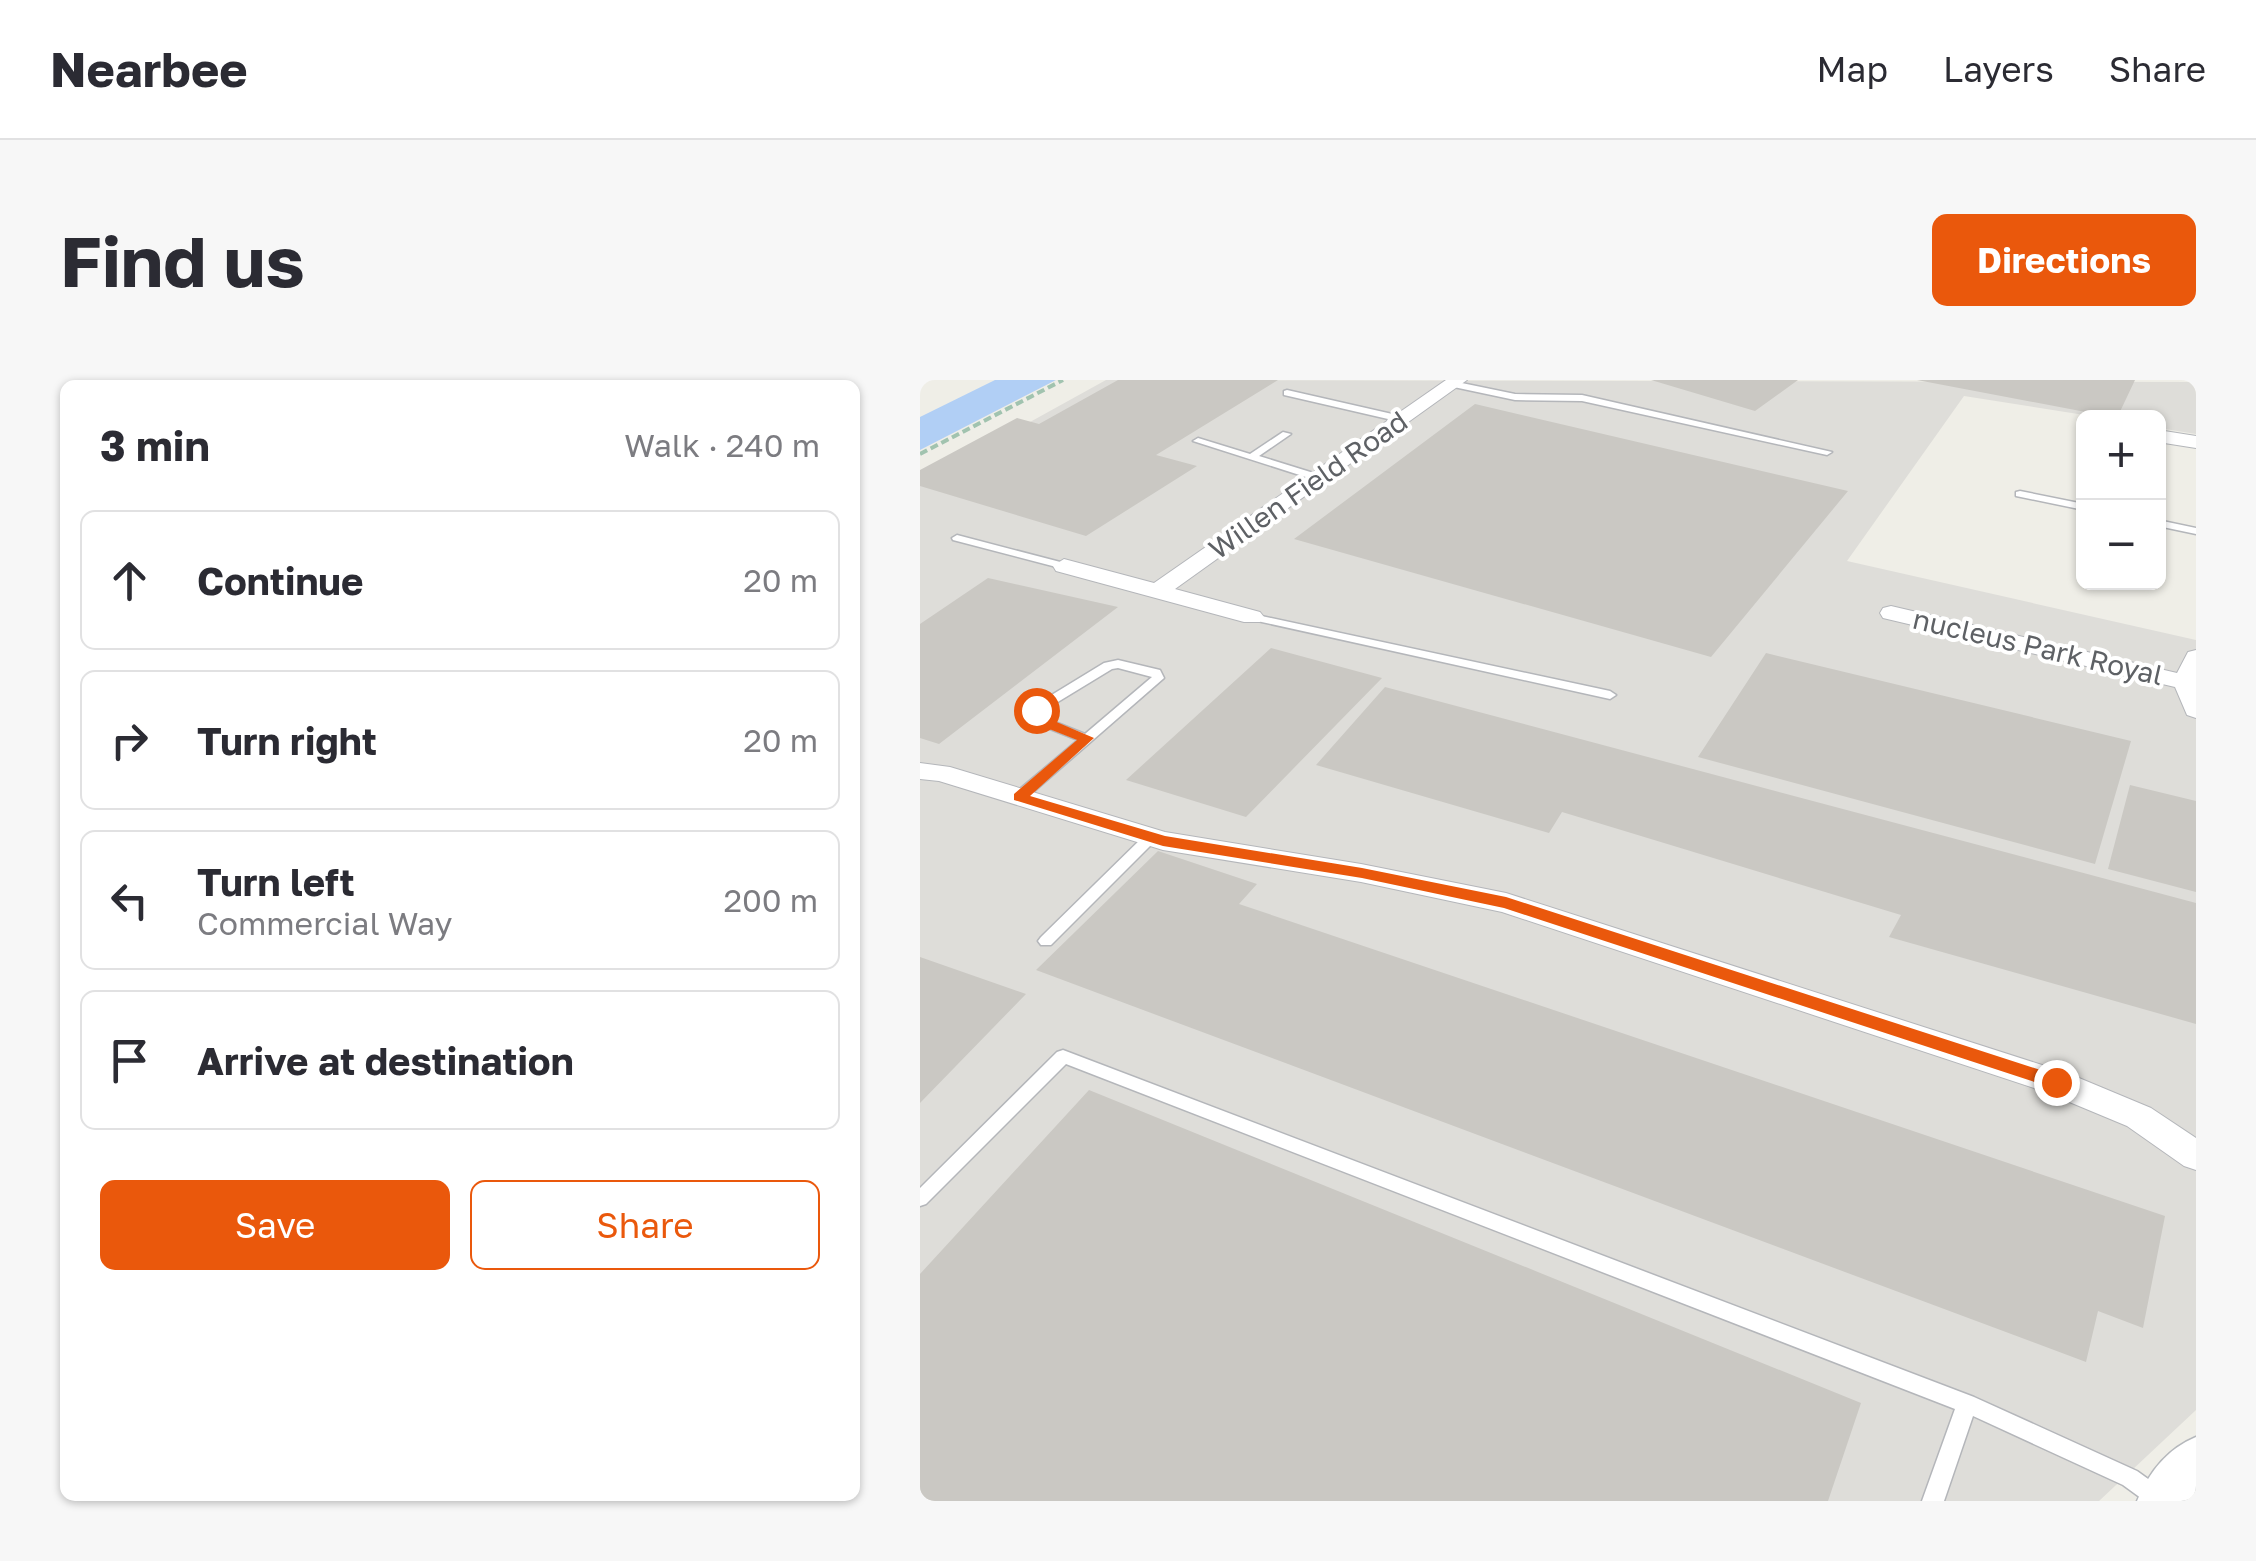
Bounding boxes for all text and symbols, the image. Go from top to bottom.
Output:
text: Nearbee [50,40,248,98]
text: Map [1817,48,1888,90]
text: Layers [1943,48,2054,90]
text: Share [2109,48,2206,90]
button: Directions [1932,214,2196,306]
text: Find us [60,218,305,302]
street label: Willen Field Road [1202,404,1413,565]
map controls [2076,410,2166,590]
button: + [2076,410,2166,500]
text: 3 min [100,420,210,470]
text: Walk · 240 m [624,426,820,464]
button: − [2076,500,2166,590]
icon: ahead [102,553,157,608]
text: Continue [197,558,363,603]
text: 20 m [743,561,818,599]
street label: nucleus Park Royal [1910,602,2166,691]
route start [1014,688,1060,734]
icon: right [102,713,157,768]
text: Turn right [197,718,377,763]
text: 20 m [743,721,818,759]
text: Turn left [197,859,355,904]
icon: left [102,873,157,928]
text: 200 m [723,881,818,919]
text: Commercial Way [197,904,452,942]
icon: arrive [102,1033,157,1088]
text: Arrive at destination [197,1038,574,1083]
route end [2034,1060,2080,1106]
button: Save [100,1180,450,1270]
button: Share [470,1180,820,1270]

